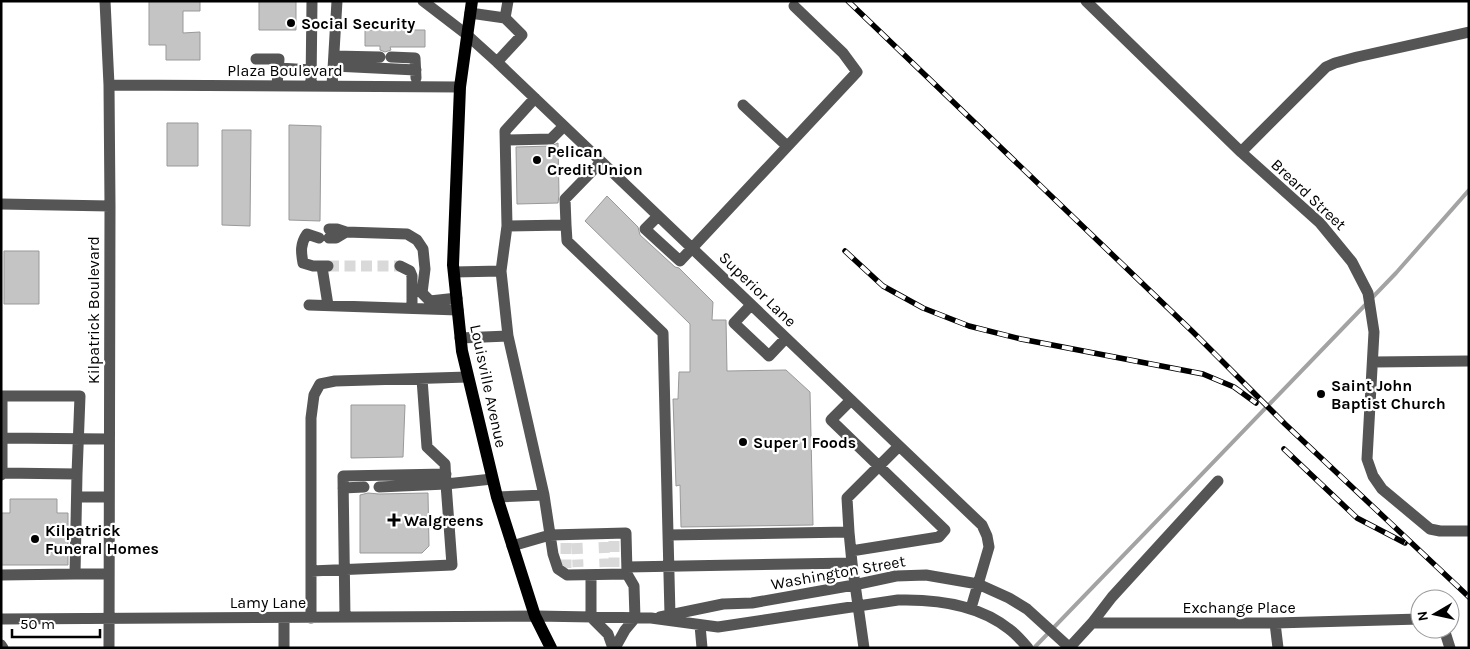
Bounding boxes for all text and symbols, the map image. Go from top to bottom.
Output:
place label: Social Security [301,14,415,33]
marker: Social Security [285,17,297,29]
street label: Plaza Boulevard [227,61,343,80]
place label: Pelican Credit Union [547,142,643,179]
marker: Pelican Credit Union [531,154,543,166]
street label: Breard Street [1267,155,1350,234]
street label: Kilpatrick Boulevard [84,236,103,384]
street label: Superior Lane [715,248,800,331]
street label: Louisville Avenue [466,323,511,449]
place label: Saint John Baptist Church [1331,376,1446,413]
marker: Saint John Baptist Church [1315,388,1327,400]
place label: Super 1 Foods [753,433,856,452]
marker: Super 1 Foods [737,436,749,448]
place label: Walgreens [404,511,484,530]
marker: Walgreens [388,514,400,526]
place label: Kilpatrick Funeral Homes [45,521,159,558]
marker: Kilpatrick Funeral Homes [29,533,41,545]
street label: Washington Street [769,551,907,594]
north arrow [1410,589,1460,639]
street label: Lamy Lane [230,593,306,612]
street label: Exchange Place [1182,598,1296,617]
scale bar [12,606,100,638]
text: N [1413,610,1432,622]
text: 50 m [20,615,55,633]

